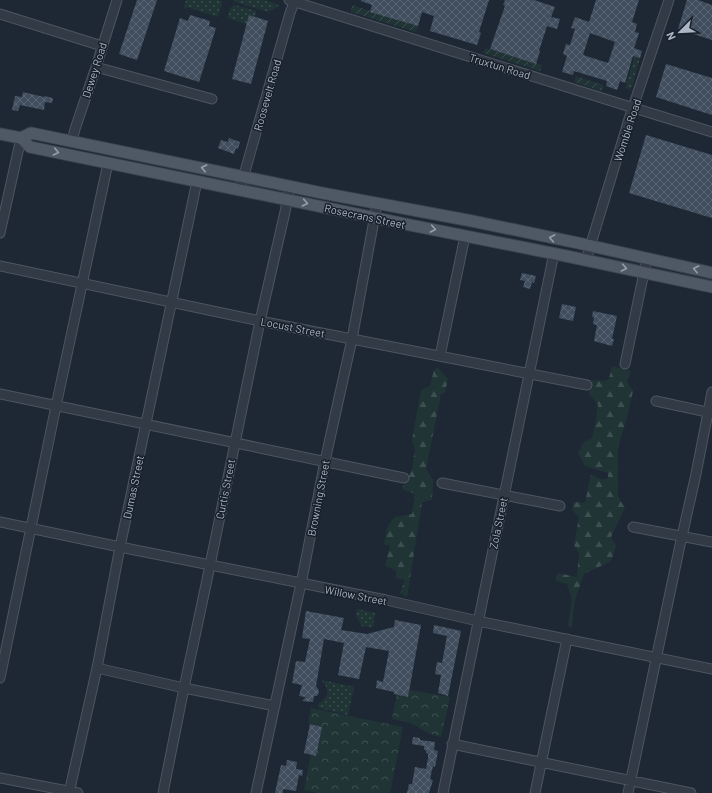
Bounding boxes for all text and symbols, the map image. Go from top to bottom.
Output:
north arrow [660,12,700,52]
text: N [663,30,678,42]
street label: Dewey Road [79,41,109,99]
street label: Truxtun Road [468,51,532,81]
street label: Roosevelt Road [251,58,283,132]
street label: Womble Road [611,97,643,163]
one-way arrow [53,147,59,156]
one-way arrow [201,165,208,173]
one-way arrow [302,199,308,207]
street label: Rosecrans Street [323,201,407,231]
one-way arrow [429,225,436,233]
one-way arrow [549,234,555,242]
one-way arrow [621,264,627,272]
one-way arrow [693,266,700,274]
street label: Locust Street [260,314,326,340]
street label: Dumas Street [120,454,146,520]
street label: Curtis Street [213,458,237,520]
street label: Browning Street [304,459,332,537]
street label: Zola Street [486,496,510,550]
street label: Willow Street [324,583,388,607]

